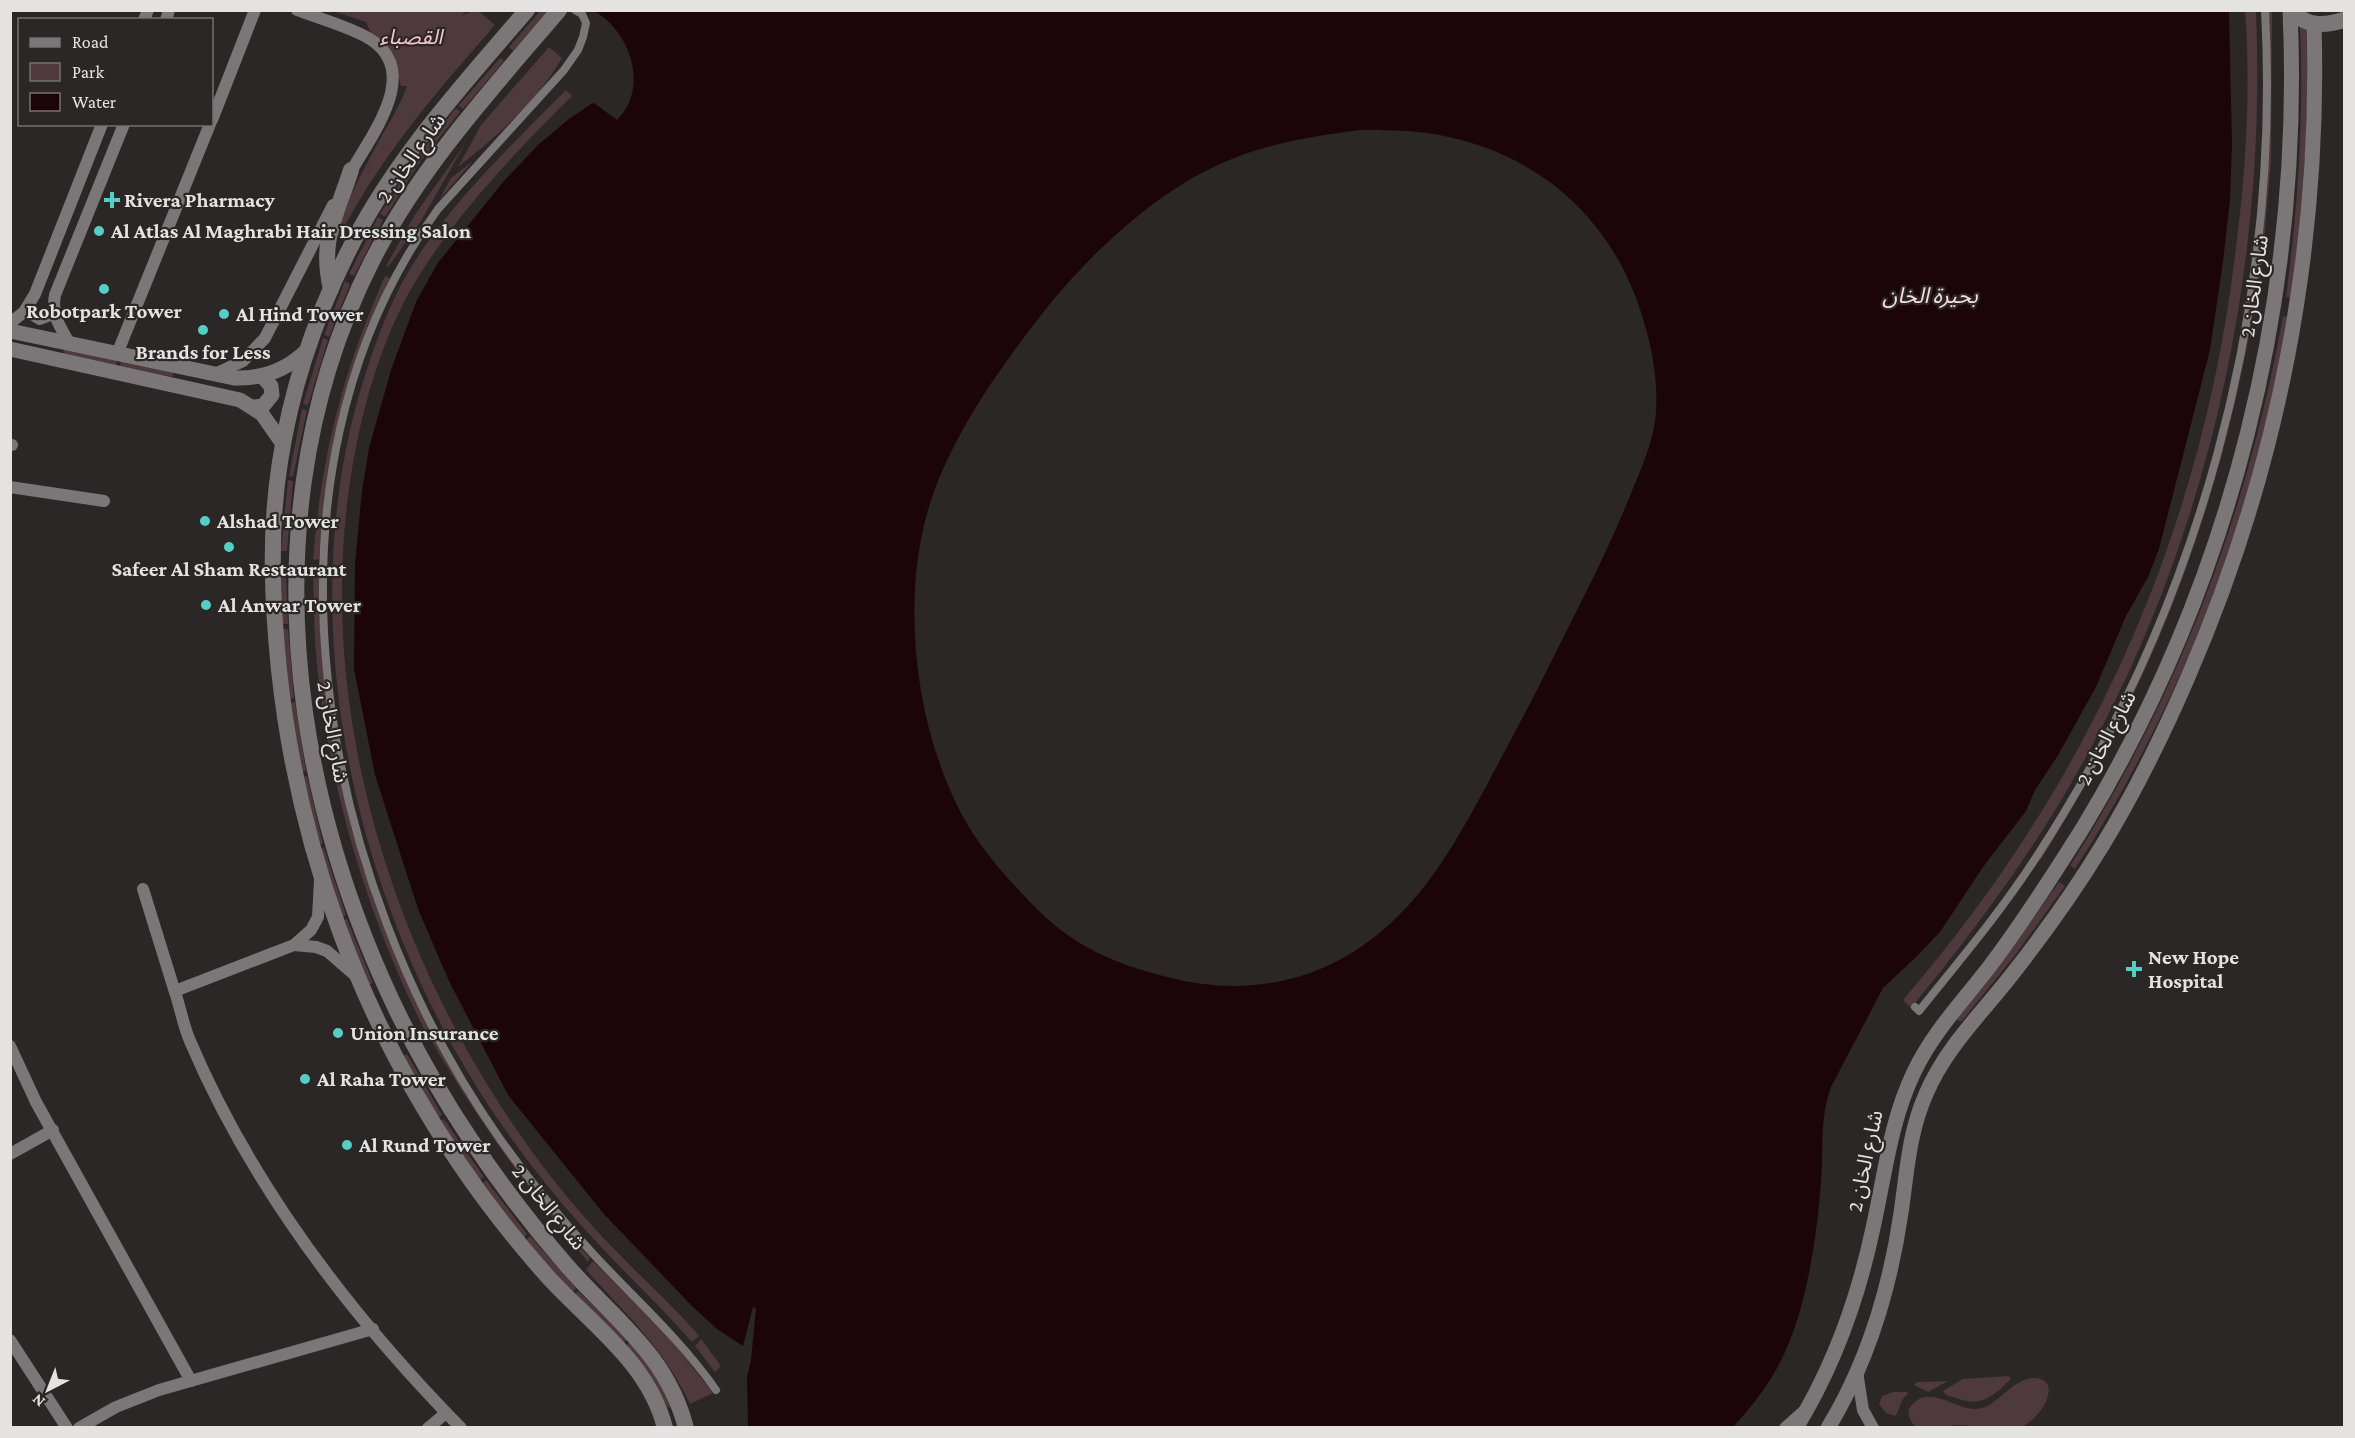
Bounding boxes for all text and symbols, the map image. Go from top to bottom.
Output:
legend [18,18,213,126]
park label: القصباء [380,25,444,49]
text: Road [72,32,109,52]
text: Park [72,62,104,82]
text: Water [72,92,117,112]
street label: شارع الخان 2 [372,109,453,209]
place label: Rivera Pharmacy [124,188,276,212]
marker: Rivera Pharmacy [105,193,119,207]
place label: Al Atlas Al Maghrabi Hair Dressing Salon [110,219,471,243]
marker: Al Atlas Al Maghrabi Hair Dressing Salon [92,224,106,238]
street label: شارع الخان 2 [2235,233,2276,339]
marker: Robotpark Tower [97,282,111,296]
water label: بحيرة الخان [1882,283,1979,309]
place label: Robotpark Tower [26,299,182,323]
place label: Al Hind Tower [235,302,364,326]
marker: Al Hind Tower [217,307,231,321]
marker: Brands for Less [196,323,210,337]
place label: Brands for Less [136,340,271,364]
place label: Alshad Tower [216,509,340,533]
marker: Alshad Tower [198,514,212,528]
marker: Safeer Al Sham Restaurant [222,540,236,554]
place label: Safeer Al Sham Restaurant [112,557,347,581]
place label: Al Anwar Tower [217,593,362,617]
marker: Al Anwar Tower [199,598,213,612]
street label: شارع الخان 2 [309,679,354,785]
street label: شارع الخان 2 [2071,687,2143,791]
place label: New Hope Hospital [2148,945,2239,993]
marker: New Hope Hospital [2125,960,2143,978]
place label: Union Insurance [350,1021,499,1045]
marker: Union Insurance [331,1026,345,1040]
place label: Al Raha Tower [316,1067,446,1091]
marker: Al Raha Tower [298,1072,312,1086]
street label: شارع الخان 2 [1843,1108,1890,1215]
place label: Al Rund Tower [358,1133,491,1157]
marker: Al Rund Tower [340,1138,354,1152]
street label: شارع الخان 2 [505,1159,591,1257]
north arrow [18,1360,78,1420]
text: N [28,1391,48,1411]

